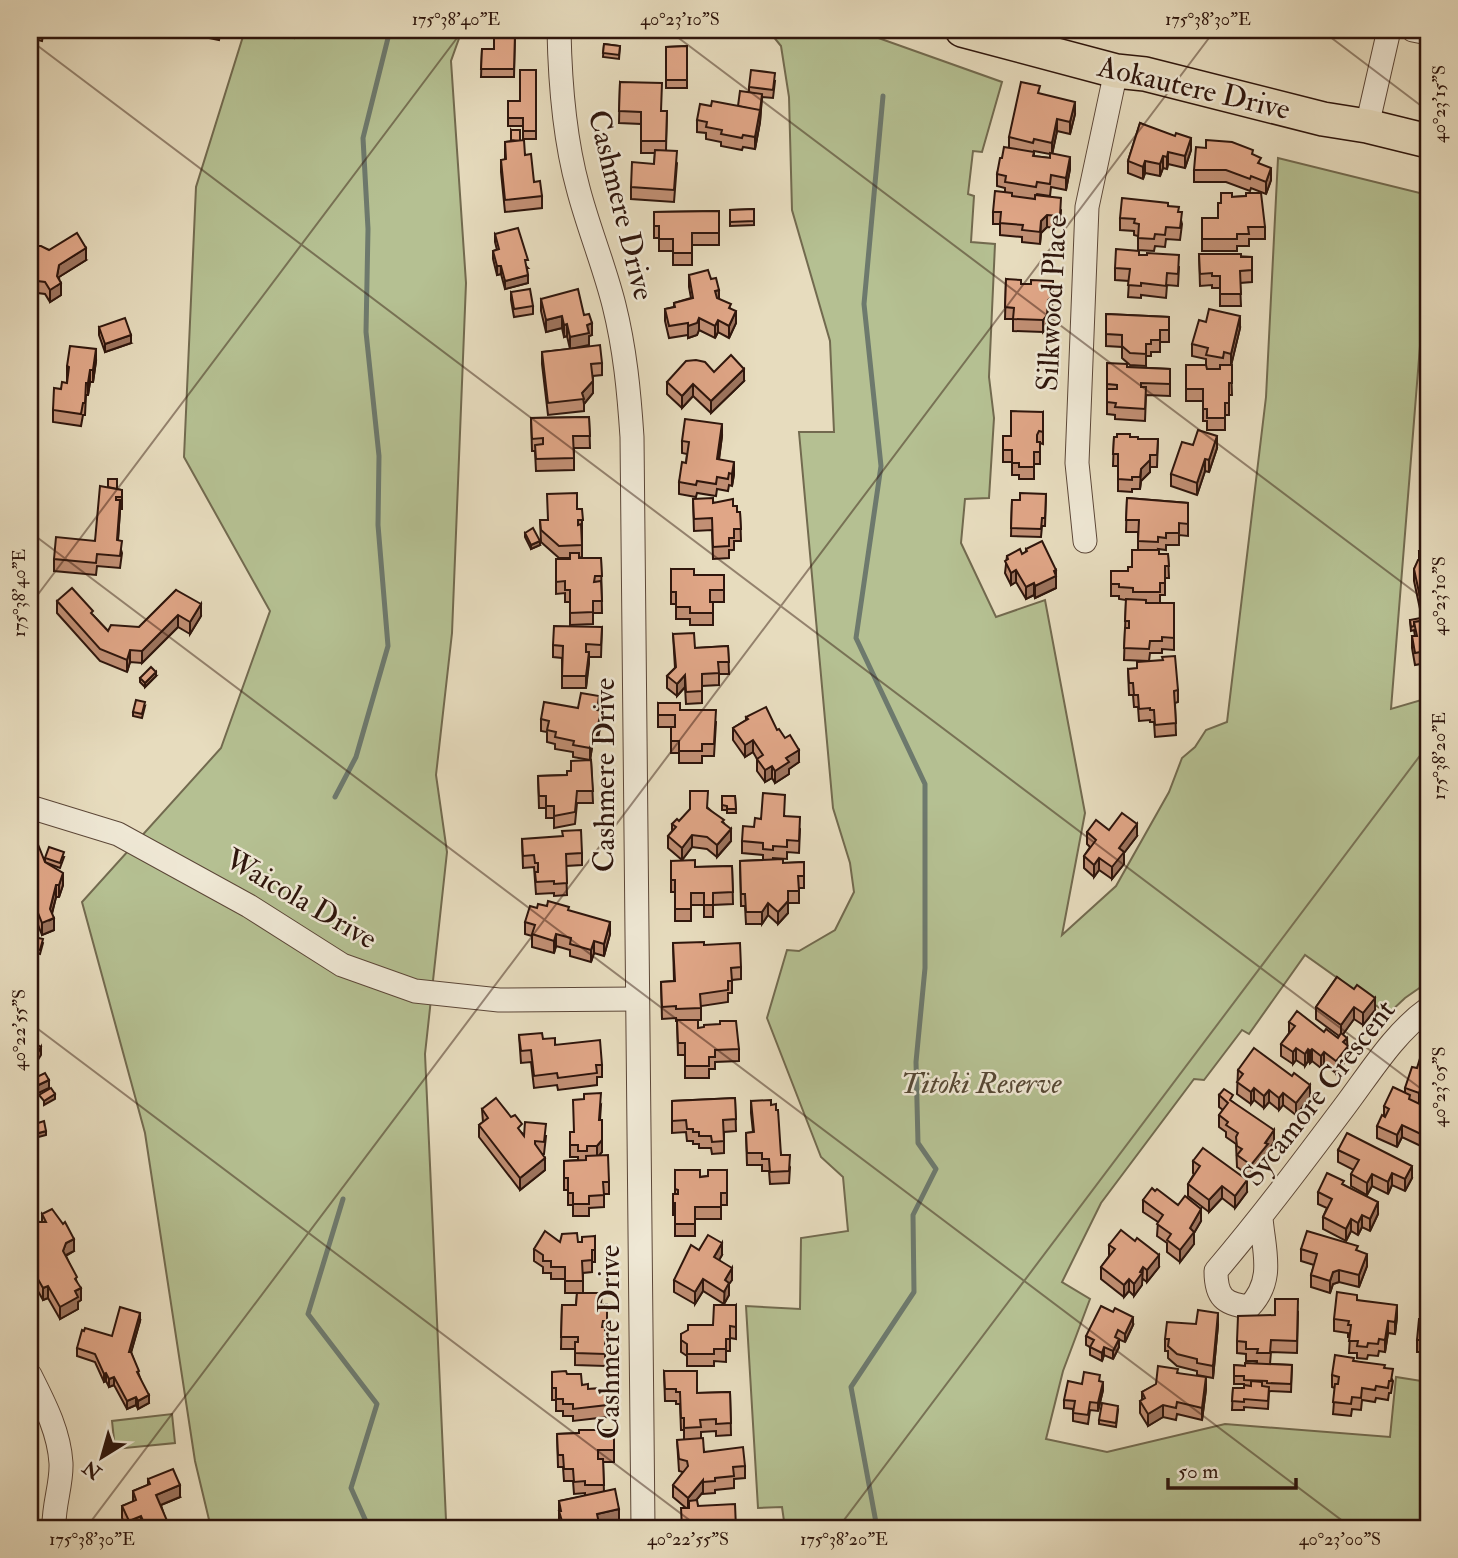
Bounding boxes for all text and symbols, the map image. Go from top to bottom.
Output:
text: 175°38'40"E [412,8,500,31]
text: 40°23'10"S [640,8,720,31]
text: 175°38'30"E [1165,8,1251,31]
street label: Aokautere Drive [1093,48,1294,128]
text: 40°23'15"S [1428,65,1451,143]
street label: Cashmere Drive [580,106,662,304]
street label: Silkwood Place [1029,214,1075,392]
text: 175°38'40"E [8,549,31,637]
text: 40°23'10"S [1428,556,1451,636]
street label: Cashmere Drive [586,678,623,872]
text: 175°38'20"E [1428,712,1451,800]
street label: Waicola Drive [218,840,384,957]
text: 40°22'55"S [8,989,31,1071]
street label: Sycamore Crescent [1235,992,1404,1194]
text: 40°23'05"S [1428,1047,1451,1127]
park label: Titoki Reserve [901,1065,1062,1102]
street label: Cashmere Drive [591,1245,628,1439]
north arrow [66,1422,136,1492]
scale bar [1168,1446,1295,1490]
text: N [78,1454,107,1485]
text: 50 m [1178,1458,1219,1485]
text: 175°38'30"E [49,1528,135,1551]
text: 40°22'55"S [647,1528,729,1551]
text: 175°38'20"E [800,1528,888,1551]
text: 40°23'00"S [1299,1528,1381,1551]

